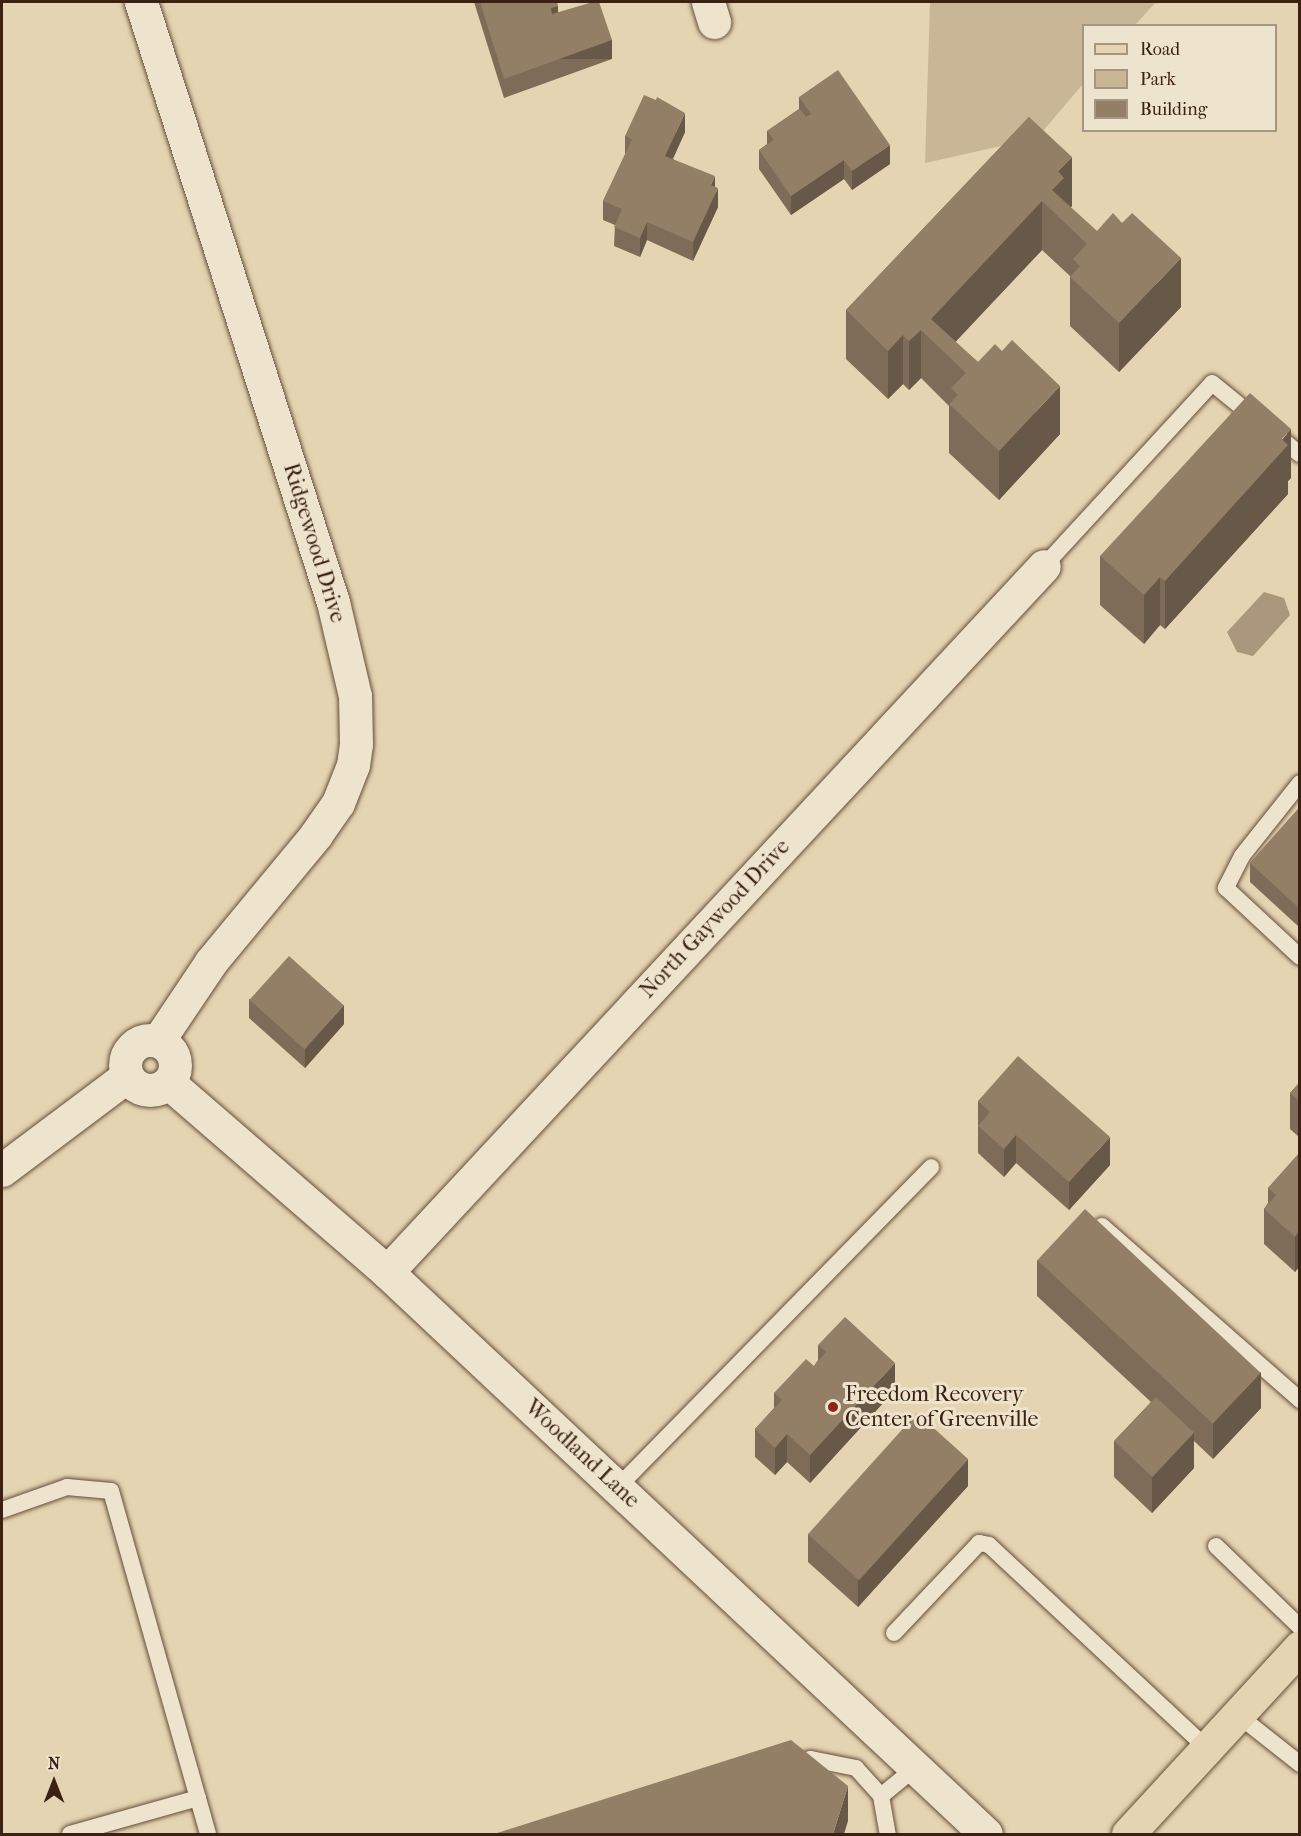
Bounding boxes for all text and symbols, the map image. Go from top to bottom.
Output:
legend [1082,24,1277,132]
text: Road [1140,39,1180,60]
text: Park [1140,69,1176,90]
text: Building [1140,99,1207,120]
street label: Ridgewood Drive [277,460,351,626]
street label: North Gaywood Drive [635,834,795,1004]
place label: Freedom Recovery Center of Greenville [845,1381,1038,1432]
street label: Woodland Lane [519,1394,645,1514]
marker: Freedom Recovery Center of Greenville [826,1400,840,1414]
north arrow [24,1752,84,1812]
text: N [48,1754,60,1773]

